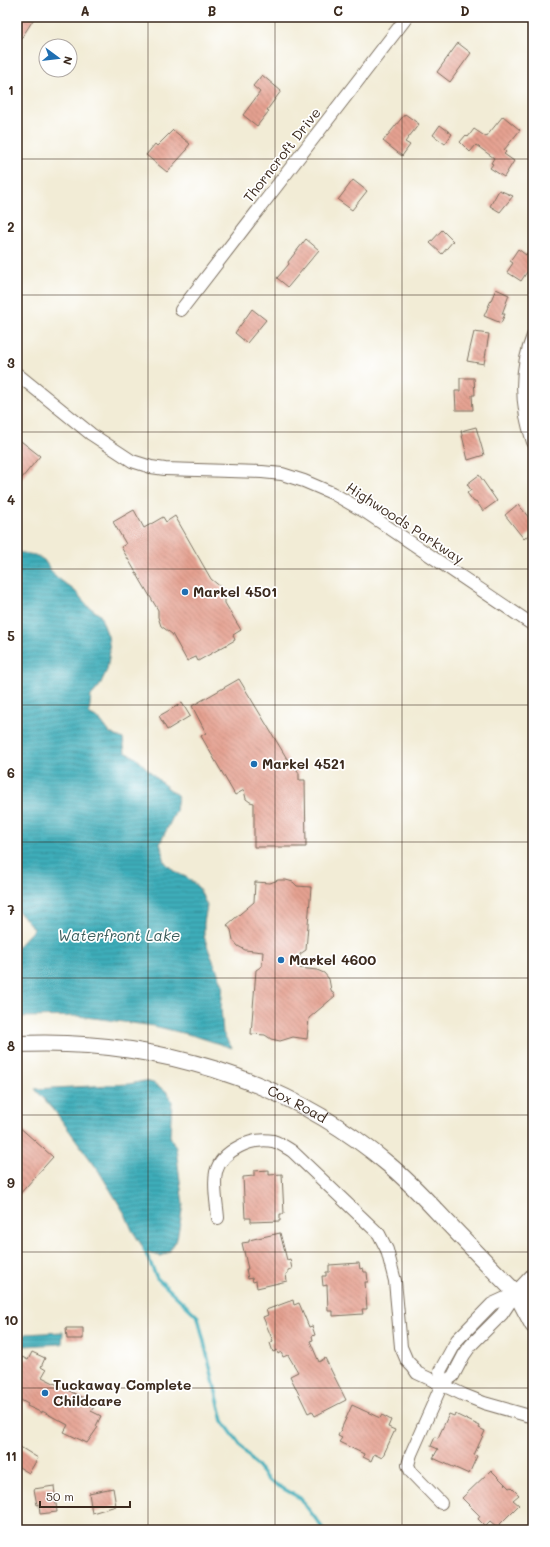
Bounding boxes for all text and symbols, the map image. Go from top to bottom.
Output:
text: A [80,2,90,19]
text: B [208,2,217,19]
text: C [333,2,343,19]
text: D [460,2,470,19]
north arrow [38,38,78,78]
text: N [60,55,76,67]
text: 1 [8,81,14,98]
street label: Thorncroft Drive [239,103,325,206]
text: 2 [7,218,15,235]
text: 3 [7,354,15,371]
street label: Highwoods Parkway [343,477,468,568]
text: 4 [7,491,15,508]
place label: Markel 4501 [193,582,277,601]
marker: Markel 4501 [180,587,190,597]
text: 5 [7,627,15,644]
place label: Markel 4521 [262,754,345,773]
marker: Markel 4521 [249,759,259,769]
text: 6 [7,764,15,781]
text: 7 [7,901,15,918]
water label: Waterfront Lake [58,925,180,945]
place label: Markel 4600 [289,950,376,969]
marker: Markel 4600 [276,955,286,965]
text: 8 [7,1037,15,1054]
street label: Cox Road [265,1080,331,1127]
text: 9 [7,1174,15,1191]
text: 10 [4,1311,18,1328]
place label: Tuckaway Complete Childcare [53,1375,191,1410]
marker: Tuckaway Complete Childcare [40,1388,50,1398]
text: 11 [5,1447,17,1464]
scale bar [40,1483,130,1509]
text: 50 m [46,1488,74,1504]

